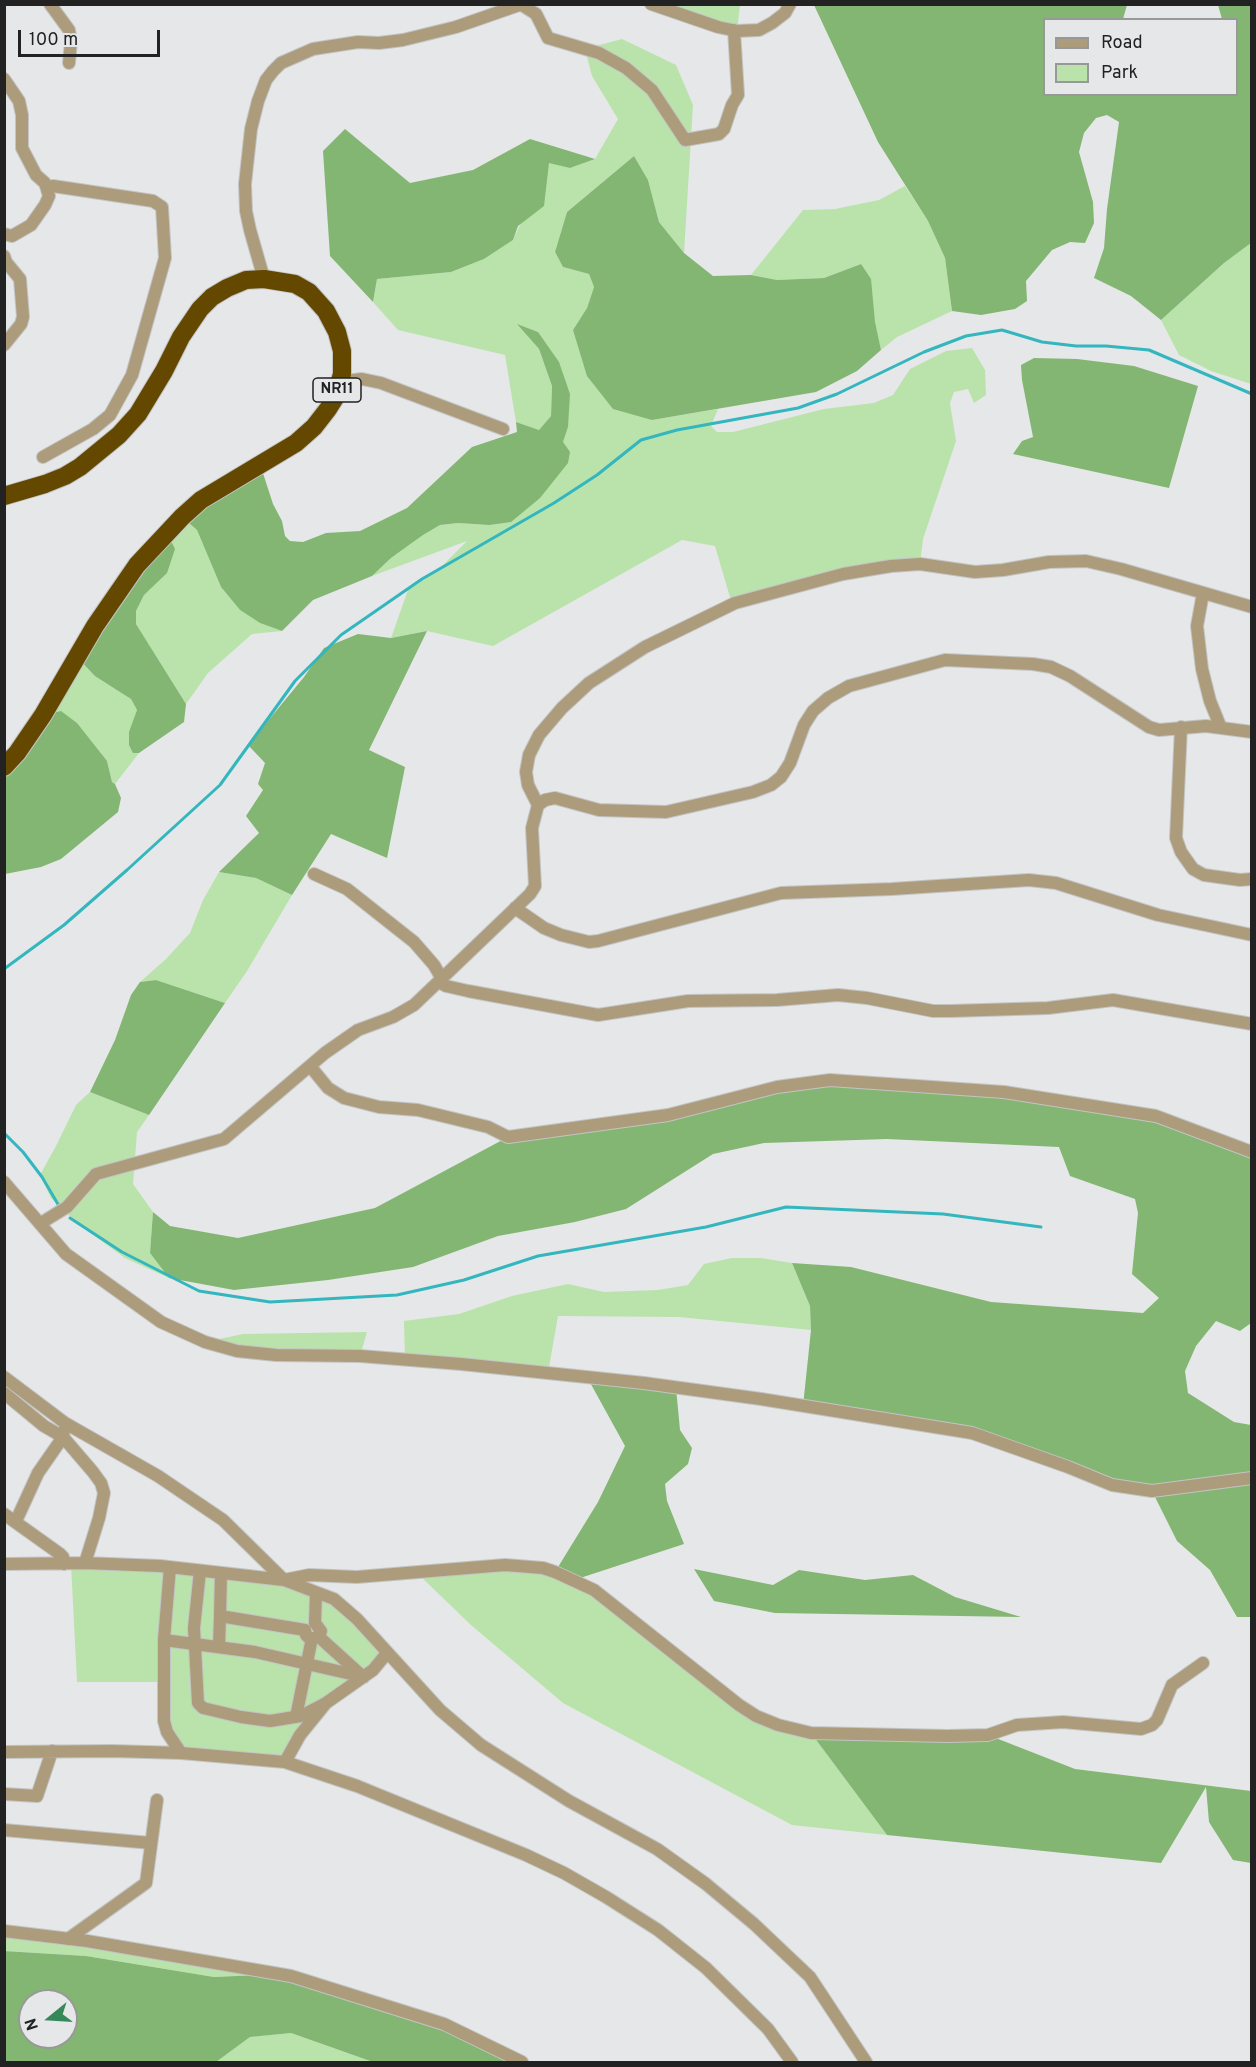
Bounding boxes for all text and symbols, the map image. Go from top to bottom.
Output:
scale bar [21,18,164,56]
legend [1043,18,1238,96]
text: 100 m [29,29,78,52]
text: Road [1101,32,1143,55]
text: Park [1101,62,1138,85]
road number: NR11 [313,378,361,402]
north arrow [18,1989,78,2049]
text: N [21,2015,44,2033]

